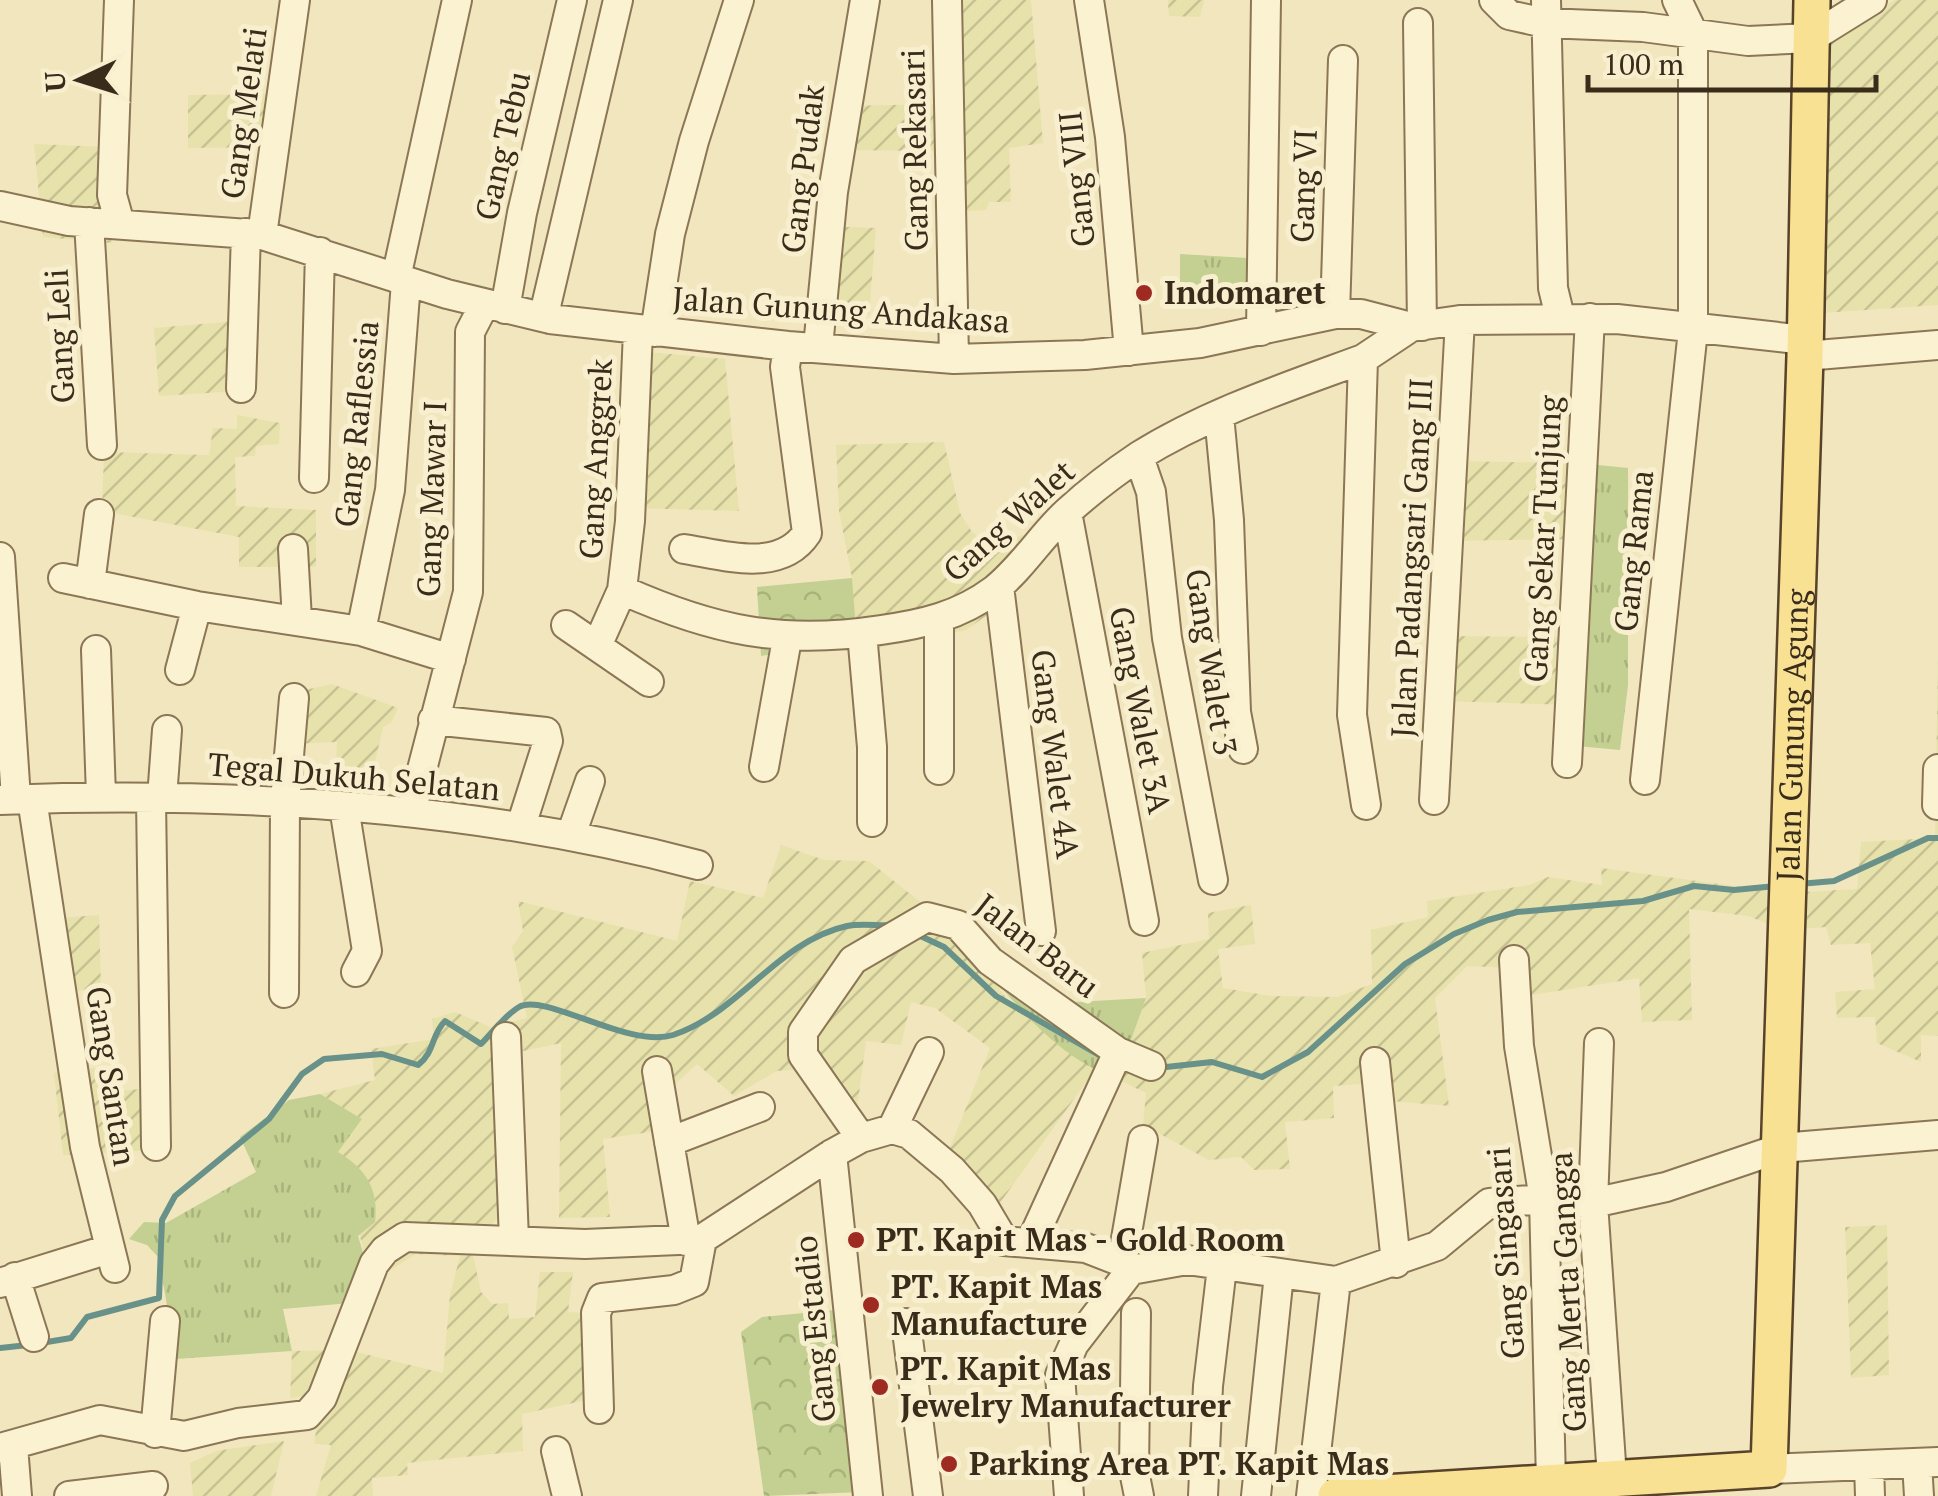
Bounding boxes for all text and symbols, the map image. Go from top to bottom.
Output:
street label: Gang Melati [210,24,276,201]
north arrow [30,30,130,130]
scale bar [1588,30,1876,92]
text: 100 m [1603,44,1684,84]
street label: Gang Rekasari [891,49,937,252]
street label: Gang Tebu [465,67,540,224]
text: U [35,70,74,93]
street label: Gang Pudak [771,82,833,256]
street label: Gang VIII [1048,109,1104,249]
street label: Gang VI [1280,128,1326,244]
street label: Gang Leli [35,268,83,404]
place label: Indomaret [1164,271,1326,313]
street label: Jalan Gunung Andakasa [671,276,1011,342]
marker: Indomaret [1133,282,1155,304]
street label: Gang Raflessia [324,319,388,529]
street label: Gang Anggrek [569,357,621,560]
street label: Jalan Padangsari Gang III [1381,377,1441,739]
street label: Gang Sekar Tunjung [1514,393,1571,684]
street label: Gang Mawar I [407,400,455,598]
street label: Gang Walet [934,450,1083,591]
street label: Gang Rama [1604,468,1662,634]
street label: Gang Walet 3 [1177,566,1247,758]
street label: Jalan Gunung Agung [1766,587,1817,882]
street label: Gang Walet 3A [1100,603,1182,817]
street label: Gang Walet 4A [1022,647,1090,861]
street label: Tegal Dukuh Selatan [206,742,502,810]
street label: Jalan Baru [967,884,1108,1007]
street label: Gang Santan [77,983,147,1169]
street label: Gang Singasari [1477,1146,1533,1361]
street label: Gang Merta Gangga [1539,1151,1595,1433]
place label: PT. Kapit Mas - Gold Room [876,1218,1285,1260]
marker: PT. Kapit Mas - Gold Room [845,1229,867,1251]
street label: Gang Estadio [783,1234,845,1424]
place label: PT. Kapit Mas Manufacture [891,1265,1102,1344]
marker: PT. Kapit Mas Manufacture [860,1294,882,1316]
place label: PT. Kapit Mas Jewelry Manufacturer [900,1347,1231,1426]
marker: PT. Kapit Mas Jewelry Manufacturer [869,1376,891,1398]
place label: Parking Area PT. Kapit Mas [969,1442,1389,1484]
marker: Parking Area PT. Kapit Mas [938,1453,960,1475]

